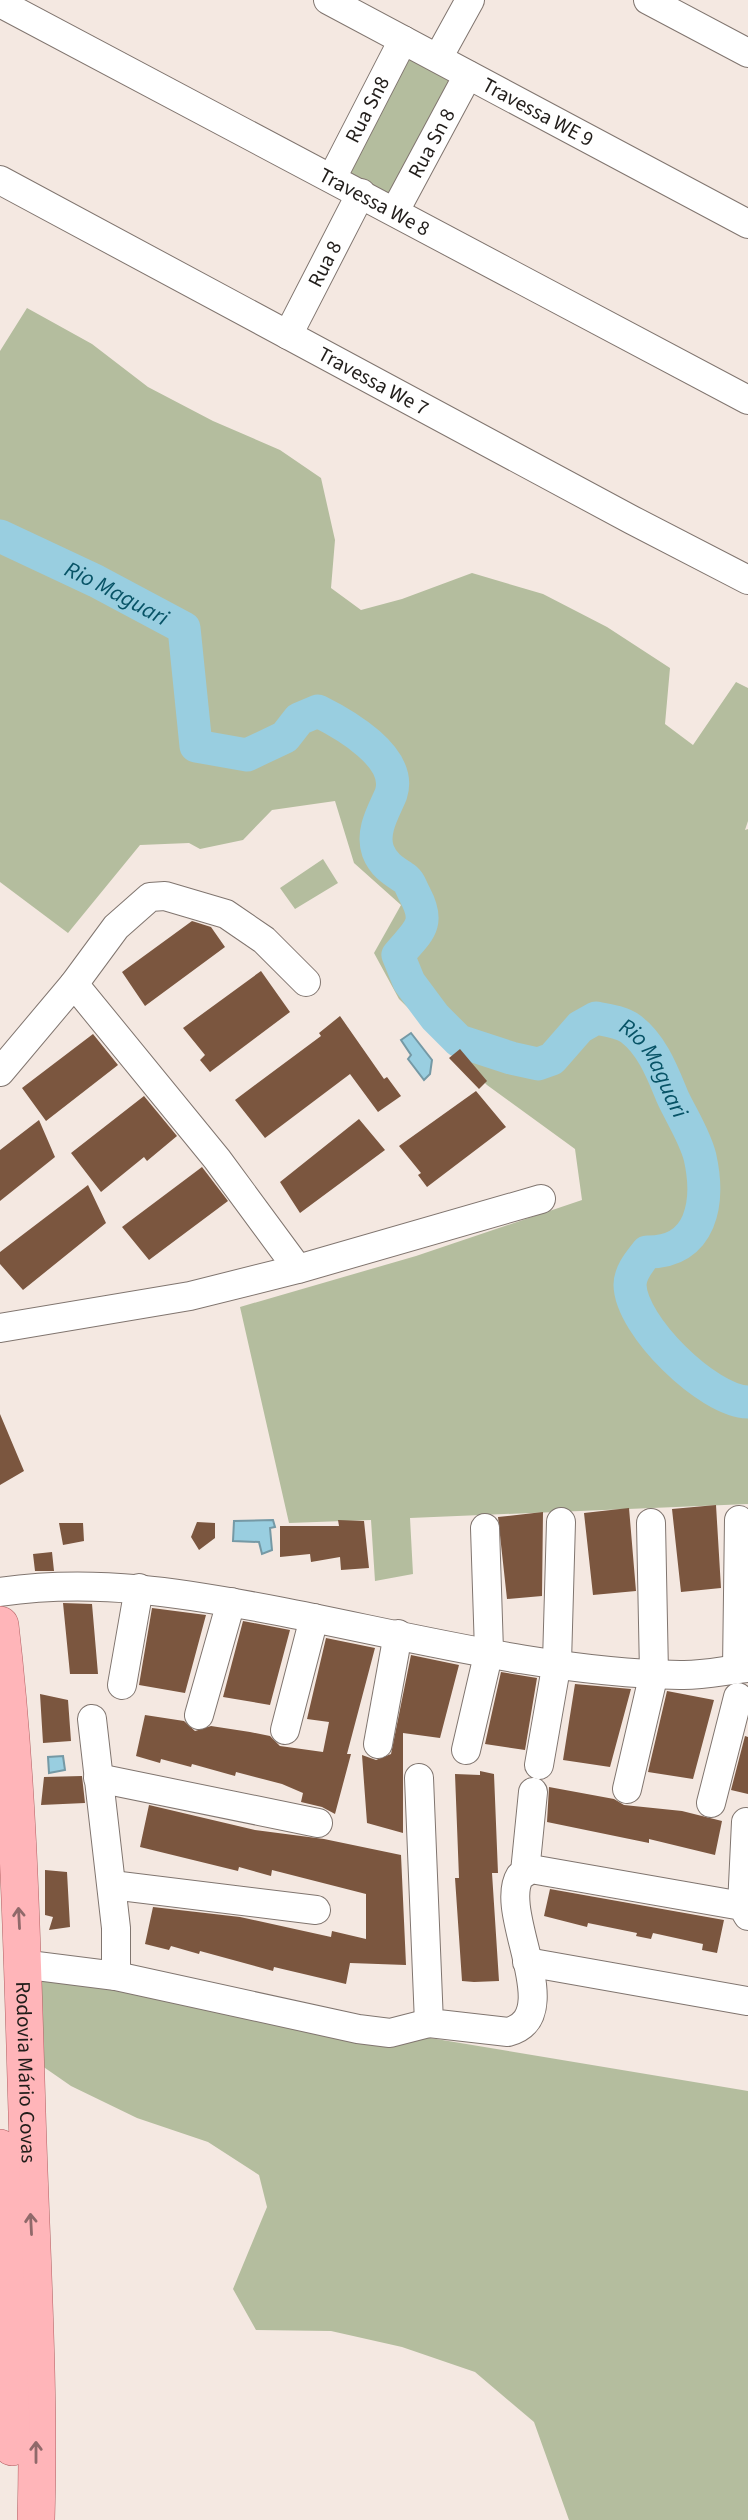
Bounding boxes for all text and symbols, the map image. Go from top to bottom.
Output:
street label: Travessa WE 9 [477,70,599,154]
street label: Rua Sn8 [338,71,397,148]
street label: Rua Sn 8 [400,103,462,184]
street label: Travessa We 8 [314,160,435,244]
street label: Rua 8 [300,235,349,292]
street label: Travessa We 7 [313,339,434,423]
water label: Rio Maguari [60,552,175,634]
water label: Rio Maguari [614,1009,697,1124]
one-way arrow [13,1906,26,1929]
street label: Rodovia Mário Covas [8,1981,44,2164]
one-way arrow [25,2213,38,2236]
one-way arrow [29,2441,43,2464]

